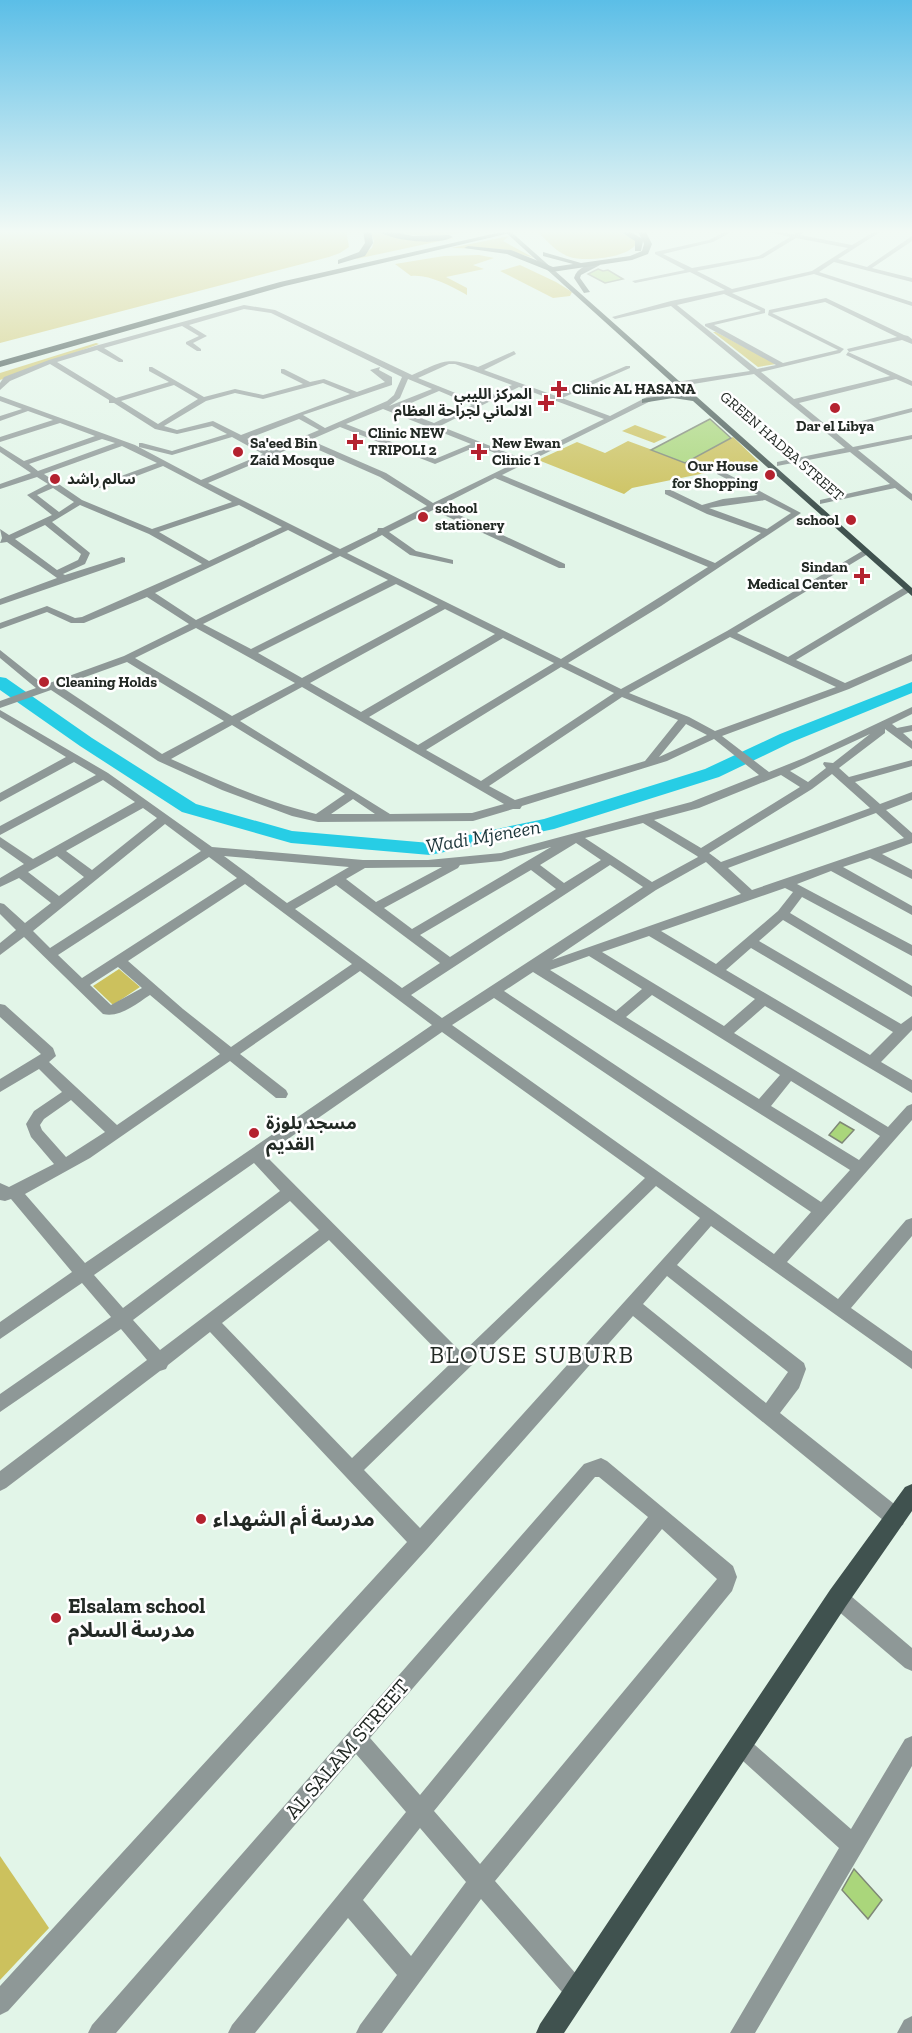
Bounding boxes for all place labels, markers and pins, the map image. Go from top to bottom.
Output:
marker: Clinic AL HASANA [550,380,568,398]
place label: Clinic AL HASANA [572,380,696,398]
place label: المركز الليبي الالماني لجراحة العظام [394,385,532,422]
marker: المركز الليبي الالماني لجراحة العظام [537,394,555,412]
marker: Dar el Libya [828,401,842,415]
place label: Dar el Libya [796,417,874,435]
place label: Clinic NEW TRIPOLI 2 [368,424,445,459]
marker: Clinic NEW TRIPOLI 2 [346,433,364,451]
place label: Sa'eed Bin Zaid Mosque [250,434,335,469]
place label: New Ewan Clinic 1 [492,434,561,469]
marker: New Ewan Clinic 1 [470,443,488,461]
marker: Sa'eed Bin Zaid Mosque [231,445,245,459]
place label: Our House for Shopping [672,457,758,492]
marker: Our House for Shopping [763,468,777,482]
place label: سالم راشد [67,470,136,490]
marker: سالم راشد [48,472,62,486]
place label: school stationery [435,499,505,534]
marker: school stationery [416,510,430,524]
place label: school [796,511,839,529]
marker: school [844,513,858,527]
place label: Sindan Medical Center [747,558,848,593]
marker: Sindan Medical Center [853,567,871,585]
place label: Cleaning Holds [56,673,157,691]
marker: Cleaning Holds [37,675,51,689]
place label: مسجد بلوزة القديم [266,1112,357,1157]
marker: مسجد بلوزة القديم [247,1126,261,1140]
place label: مدرسة أم الشهداء [213,1505,375,1535]
marker: مدرسة أم الشهداء [194,1512,208,1526]
place label: Elsalam school مدرسة السلام [68,1593,205,1646]
marker: Elsalam school مدرسة السلام [49,1611,63,1625]

